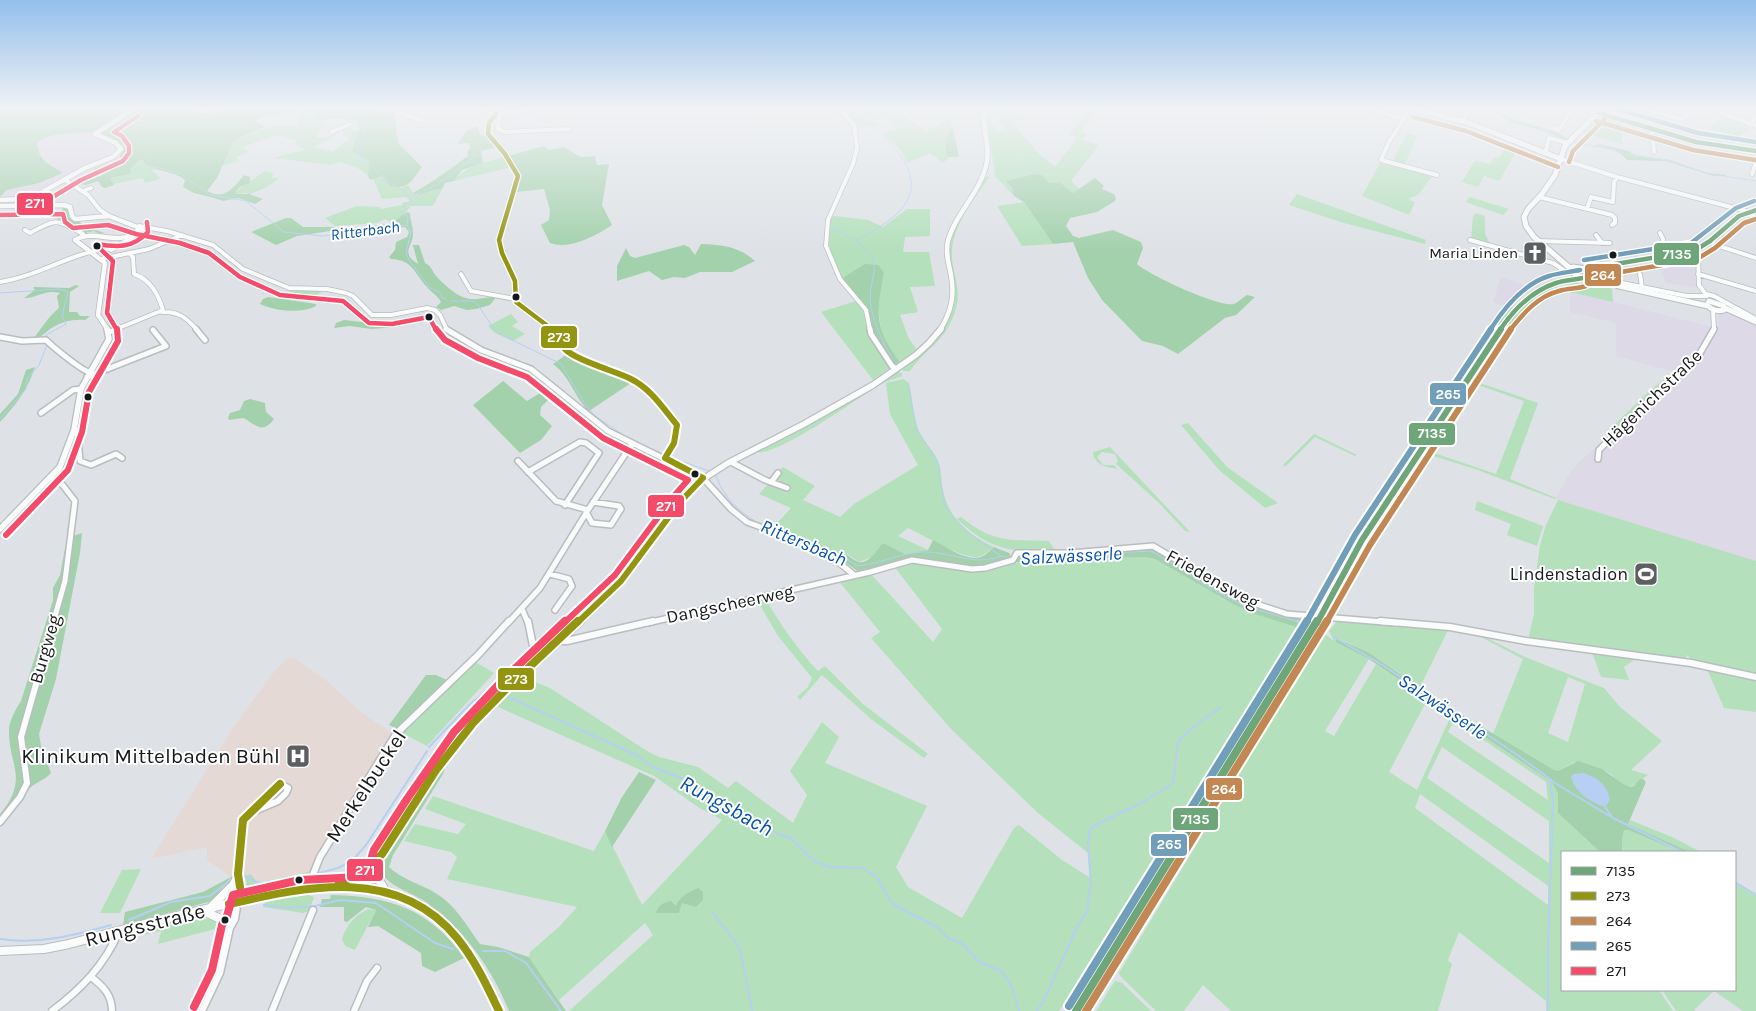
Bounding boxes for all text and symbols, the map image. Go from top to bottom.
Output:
line badge: 271 [16,192,54,216]
text: 271 [25,195,45,212]
water label: Ritterbach [329,217,401,244]
church icon: Maria Linden [1522,240,1548,266]
unlabelled marker [92,241,102,251]
line badge: 7135 [1653,242,1700,266]
place label: Maria Linden [1429,244,1518,262]
text: 7135 [1663,246,1691,263]
unlabelled marker [1608,250,1618,260]
line badge: 264 [1584,263,1622,287]
text: 264 [1590,267,1616,284]
unlabelled marker [511,292,521,302]
unlabelled marker [424,312,434,322]
line badge: 273 [540,325,578,349]
text: 273 [547,329,571,346]
street label: Hägenichstraße [1597,345,1707,451]
line badge: 265 [1429,382,1467,406]
text: 265 [1435,386,1461,403]
unlabelled marker [83,392,93,402]
line badge: 7135 [1408,422,1456,446]
text: 7135 [1418,425,1446,442]
unlabelled marker [690,469,700,479]
line badge: 271 [647,494,685,518]
text: 271 [656,498,676,515]
water label: Rittersbach [757,515,850,571]
water label: Salzwässerle [1020,542,1123,570]
street label: Friedensweg [1163,544,1263,614]
sports icon: Lindenstadion [1633,561,1659,587]
place label: Lindenstadion [1510,563,1628,585]
street label: Dangscheerweg [664,580,796,628]
street label: Burgweg [25,612,65,686]
line badge: 273 [497,667,535,691]
water label: Salzwässerle [1394,669,1491,744]
text: 273 [504,671,528,688]
street label: Merkelbuckel [321,725,411,847]
hospital icon: Klinikum Mittelbaden Bühl [285,743,311,769]
place label: Klinikum Mittelbaden Bühl [21,744,280,768]
water label: Rungsbach [675,770,778,842]
line badge: 264 [1205,777,1243,801]
text: 264 [1211,781,1237,798]
line badge: 7135 [1172,807,1219,831]
text: 7135 [1181,811,1209,828]
line badge: 265 [1150,833,1188,857]
text: 265 [1156,836,1182,853]
legend [1561,851,1736,991]
line badge: 271 [346,858,384,882]
text: 271 [355,862,375,879]
text: 7135 [1606,862,1635,880]
unlabelled marker [294,875,304,885]
text: 273 [1606,887,1631,905]
street label: Rungsstraße [82,898,208,952]
text: 264 [1606,912,1632,930]
unlabelled marker [220,915,230,925]
text: 265 [1606,937,1632,955]
text: 271 [1606,962,1627,980]

